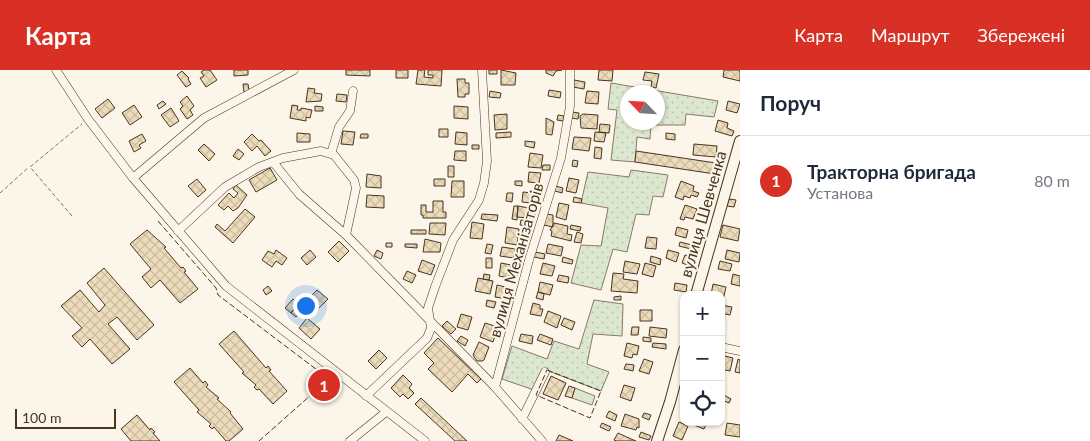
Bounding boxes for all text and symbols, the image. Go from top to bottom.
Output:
text: Карта [25,21,92,50]
text: Карта [794,24,843,46]
text: Маршрут [871,24,950,46]
text: Збережені [978,24,1065,46]
north arrow [620,85,665,130]
text: Поруч [760,90,821,115]
street label: вулиця Шевченка [675,148,730,279]
text: Тракторна бригада [807,160,976,183]
text: 1 [771,171,781,190]
text: 80 m [1034,171,1070,190]
street label: вулиця Механізаторів [484,180,547,339]
text: Установа [807,183,873,202]
map controls [680,291,725,426]
button: + [680,291,725,336]
your location [293,293,319,319]
button: − [680,336,725,381]
pin: 1 [308,366,340,404]
button: locate [680,381,725,426]
scale bar [15,406,116,429]
text: 100 m [22,409,61,426]

